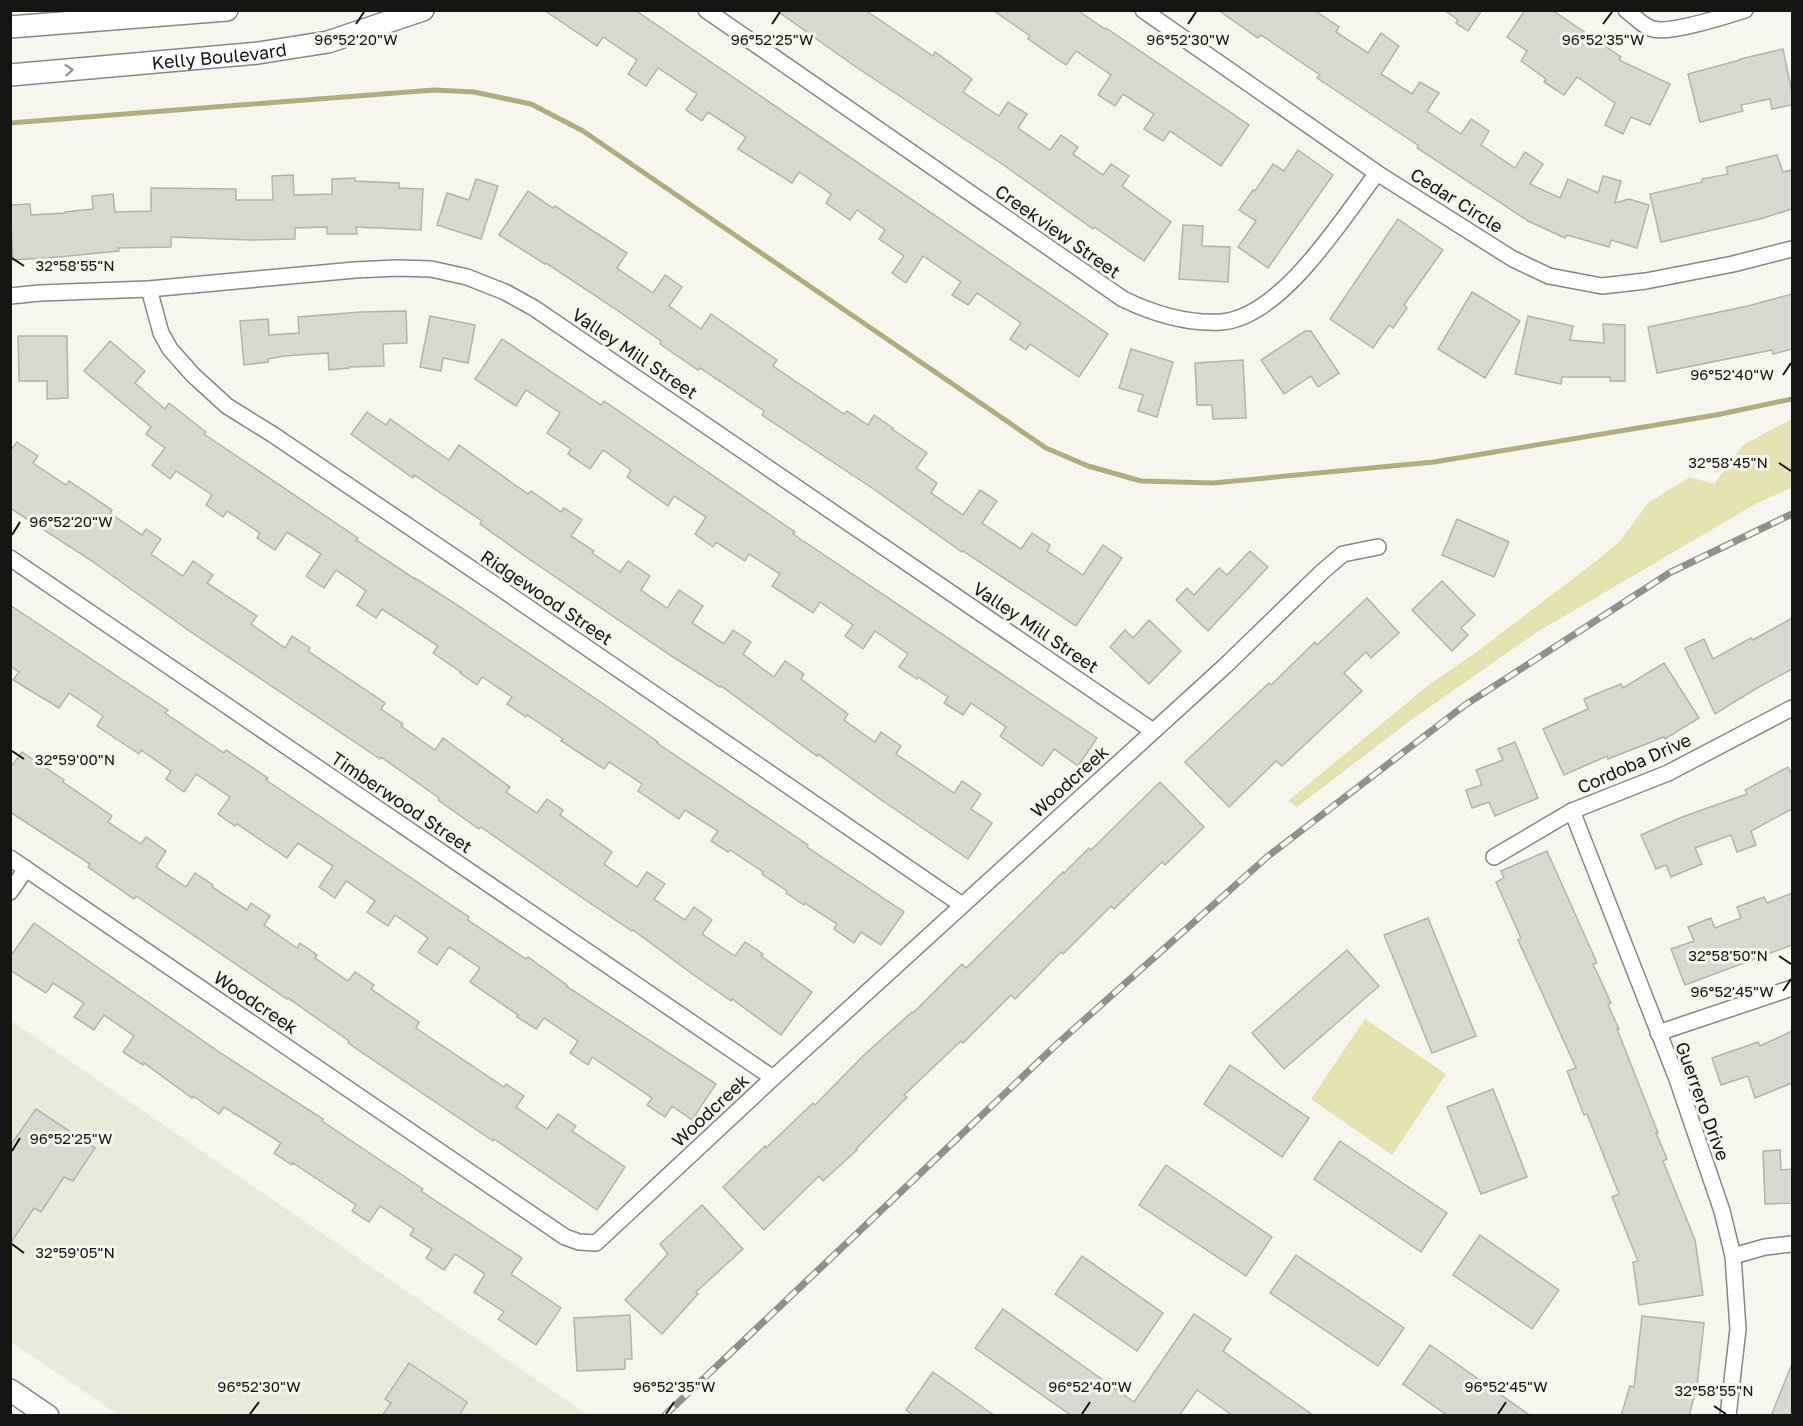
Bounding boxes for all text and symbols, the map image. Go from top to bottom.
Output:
text: 96°52'20"W [314,30,398,48]
text: 96°52'25"W [731,30,813,48]
text: 96°52'30"W [1146,30,1230,48]
text: 96°52'35"W [1562,30,1644,48]
street label: Kelly Boulevard [151,38,288,73]
one-way arrow [64,64,73,77]
street label: Cedar Circle [1407,163,1507,237]
street label: Creekview Street [991,180,1125,282]
text: 32°58'55"N [35,256,115,274]
street label: Valley Mill Street [568,303,702,403]
text: 96°52'40"W [1690,365,1774,383]
text: 32°58'45"N [1688,453,1768,471]
text: 96°52'20"W [29,512,113,530]
street label: Ridgewood Street [477,545,617,649]
street label: Valley Mill Street [969,577,1103,677]
street label: Cordoba Drive [1574,728,1694,798]
street label: Woodcreek [1026,740,1112,822]
street label: Timberwood Street [327,747,477,857]
text: 32°59'00"N [35,750,115,768]
text: 32°58'50"N [1688,946,1768,964]
street label: Woodcreek [210,966,302,1038]
text: 96°52'45"W [1690,982,1774,1000]
street label: Guerrero Drive [1671,1038,1735,1164]
street label: Woodcreek [667,1069,753,1151]
text: 96°52'25"W [30,1129,112,1147]
text: 32°59'05"N [35,1243,115,1261]
text: 96°52'30"W [217,1377,301,1395]
text: 96°52'35"W [633,1377,715,1395]
text: 96°52'40"W [1048,1377,1132,1395]
text: 96°52'45"W [1464,1377,1548,1395]
text: 32°58'55"N [1674,1381,1754,1399]

